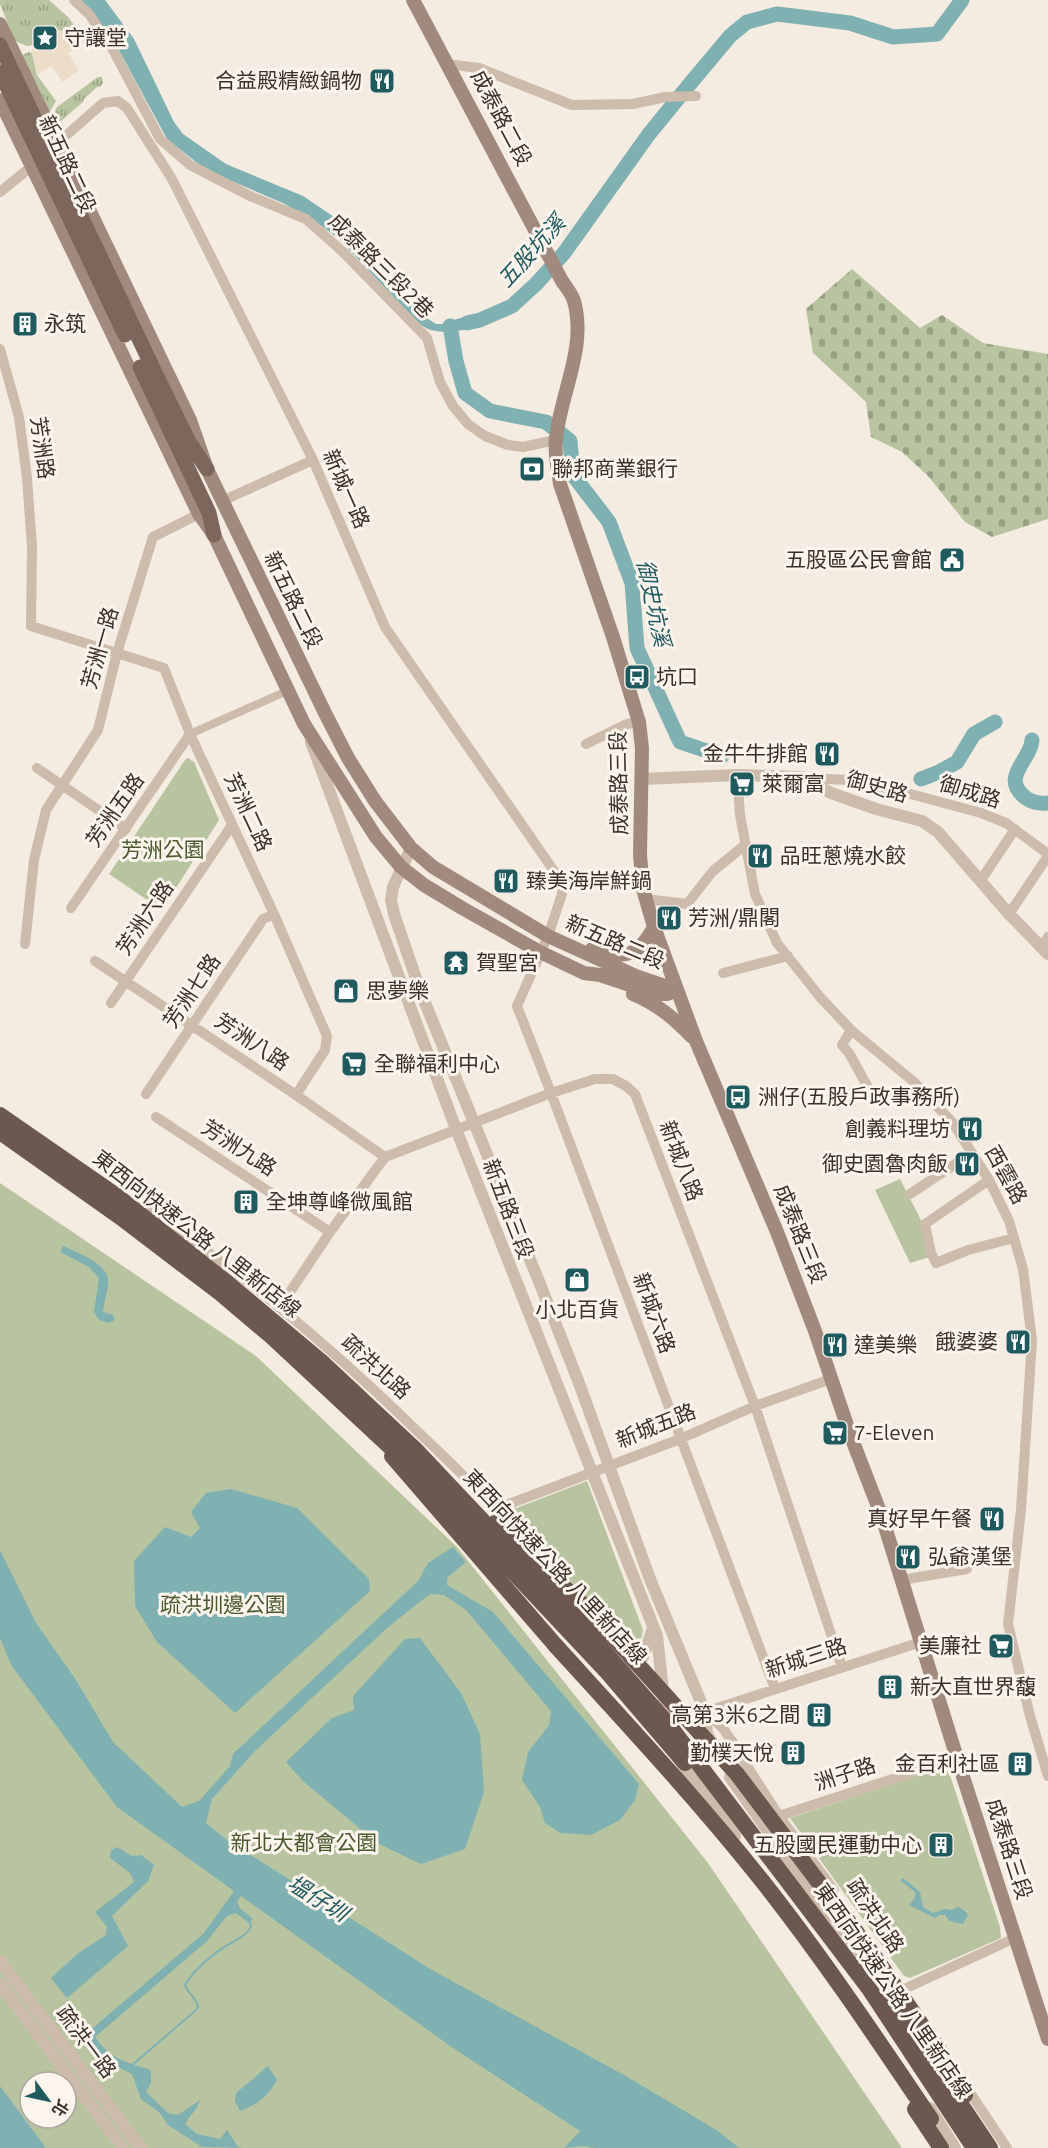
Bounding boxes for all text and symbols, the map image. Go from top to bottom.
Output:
place icon: 守讓堂 [30,23,60,53]
place label: 守讓堂 [64,25,127,49]
restaurant icon: 合益殿精緻鍋物 [367,66,397,96]
street label: 成泰路二段 [467,66,537,170]
place label: 合益殿精緻鍋物 [215,68,362,92]
street label: 新五路二段 [35,111,101,216]
water label: 五股坑溪 [492,207,571,292]
street label: 成泰路三段2巷 [324,208,439,323]
building icon: 永筑 [10,309,40,339]
place label: 永筑 [44,311,86,335]
street label: 芳洲路 [27,415,59,481]
street label: 新城一路 [319,445,375,532]
bank icon: 聯邦商業銀行 [517,454,547,484]
place label: 聯邦商業銀行 [552,456,678,480]
public building icon: 五股區公民會館 [937,545,967,575]
street label: 新五路二段 [260,547,328,652]
place label: 五股區公民會館 [785,547,932,571]
water label: 御史坑溪 [633,557,676,651]
street label: 芳洲一路 [76,604,122,691]
bus stop icon: 坑口 [622,662,652,692]
place label: 坑口 [656,664,698,688]
street label: 成泰路三段 [605,730,631,836]
restaurant icon: 金牛牛排館 [812,739,842,769]
place label: 金牛牛排館 [703,741,808,765]
street label: 御史路 [844,766,911,806]
street label: 芳洲五路 [80,768,148,851]
street label: 芳洲二路 [220,768,278,855]
supermarket icon: 萊爾富 [727,769,757,799]
street label: 御成路 [937,770,1004,812]
place label: 萊爾富 [762,771,825,795]
park label: 芳洲公園 [121,837,205,861]
restaurant icon: 品旺蔥燒水餃 [745,841,775,871]
place label: 品旺蔥燒水餃 [780,843,906,867]
restaurant icon: 臻美海岸鮮鍋 [491,866,521,896]
place label: 臻美海岸鮮鍋 [526,868,652,892]
street label: 芳洲六路 [111,876,178,959]
restaurant icon: 芳洲/鼎閣 [654,903,684,933]
place label: 芳洲/鼎閣 [688,905,780,929]
street label: 新五路二段 [562,910,668,973]
temple icon: 賀聖宮 [441,948,471,978]
street label: 芳洲七路 [158,949,225,1032]
place label: 賀聖宮 [476,950,539,974]
shop icon: 思夢樂 [331,976,361,1006]
place label: 思夢樂 [366,978,429,1002]
street label: 芳洲八路 [211,1008,294,1075]
supermarket icon: 全聯福利中心 [339,1049,369,1079]
place label: 全聯福利中心 [374,1051,500,1075]
bus stop icon: 洲仔(五股戶政事務所) [723,1082,753,1112]
place label: 洲仔(五股戶政事務所) [758,1084,960,1108]
street label: 芳洲九路 [198,1114,281,1180]
restaurant icon: 創義料理坊 [955,1114,985,1144]
place label: 創義料理坊 [845,1116,950,1140]
street label: 新城八路 [656,1117,708,1204]
street label: 西雲路 [981,1141,1033,1208]
street label: 東西向快速公路 八里新店線 [89,1145,306,1322]
restaurant icon: 御史園魯肉飯 [952,1149,982,1179]
place label: 御史園魯肉飯 [822,1151,948,1175]
street label: 新五路三段 [479,1155,539,1262]
street label: 成泰路三段 [770,1180,832,1287]
building icon: 全坤尊峰微風館 [231,1187,261,1217]
place label: 全坤尊峰微風館 [266,1189,413,1213]
shop icon: 小北百貨 [562,1265,592,1295]
street label: 新城六路 [629,1269,681,1356]
place label: 小北百貨 [535,1297,619,1321]
restaurant icon: 餓婆婆 [1003,1327,1033,1357]
street label: 疏洪北路 [337,1329,416,1403]
place label: 餓婆婆 [935,1329,998,1353]
restaurant icon: 達美樂 [820,1330,850,1360]
place label: 達美樂 [854,1332,917,1356]
street label: 新城五路 [612,1398,699,1452]
supermarket icon: 7-Eleven [820,1418,850,1448]
place label: 7-Eleven [854,1420,935,1444]
street label: 東西向快速公路 八里新店線 [459,1464,652,1668]
restaurant icon: 真好早午餐 [977,1504,1007,1534]
place label: 真好早午餐 [867,1506,972,1530]
restaurant icon: 弘爺漢堡 [893,1542,923,1572]
place label: 弘爺漢堡 [928,1544,1012,1568]
park label: 疏洪圳邊公園 [160,1592,286,1616]
supermarket icon: 美廉社 [986,1631,1016,1661]
street label: 新城三路 [762,1633,849,1681]
place label: 美廉社 [919,1633,982,1657]
building icon: 新大直世界馥 [875,1672,905,1702]
place label: 新大直世界馥 [910,1674,1036,1698]
building icon: 高第3米6之間 [804,1700,834,1730]
place label: 高第3米6之間 [671,1702,800,1726]
building icon: 勤樸天悅 [778,1738,808,1768]
place label: 勤樸天悅 [690,1740,774,1764]
building icon: 金百利社區 [1005,1749,1035,1779]
place label: 金百利社區 [895,1751,1000,1775]
street label: 洲子路 [811,1752,878,1794]
street label: 成泰路三段 [982,1795,1038,1902]
park label: 新北大都會公園 [231,1830,378,1854]
building icon: 五股國民運動中心 [926,1830,956,1860]
place label: 五股國民運動中心 [754,1832,922,1856]
water label: 塭仔圳 [284,1869,355,1927]
street label: 疏洪北路 [842,1874,909,1957]
street label: 東西向快速公路 八里新店線 [810,1878,977,2102]
street label: 疏洪一路 [52,2001,122,2082]
north arrow [18,2070,78,2130]
text: 北 [49,2097,72,2120]

